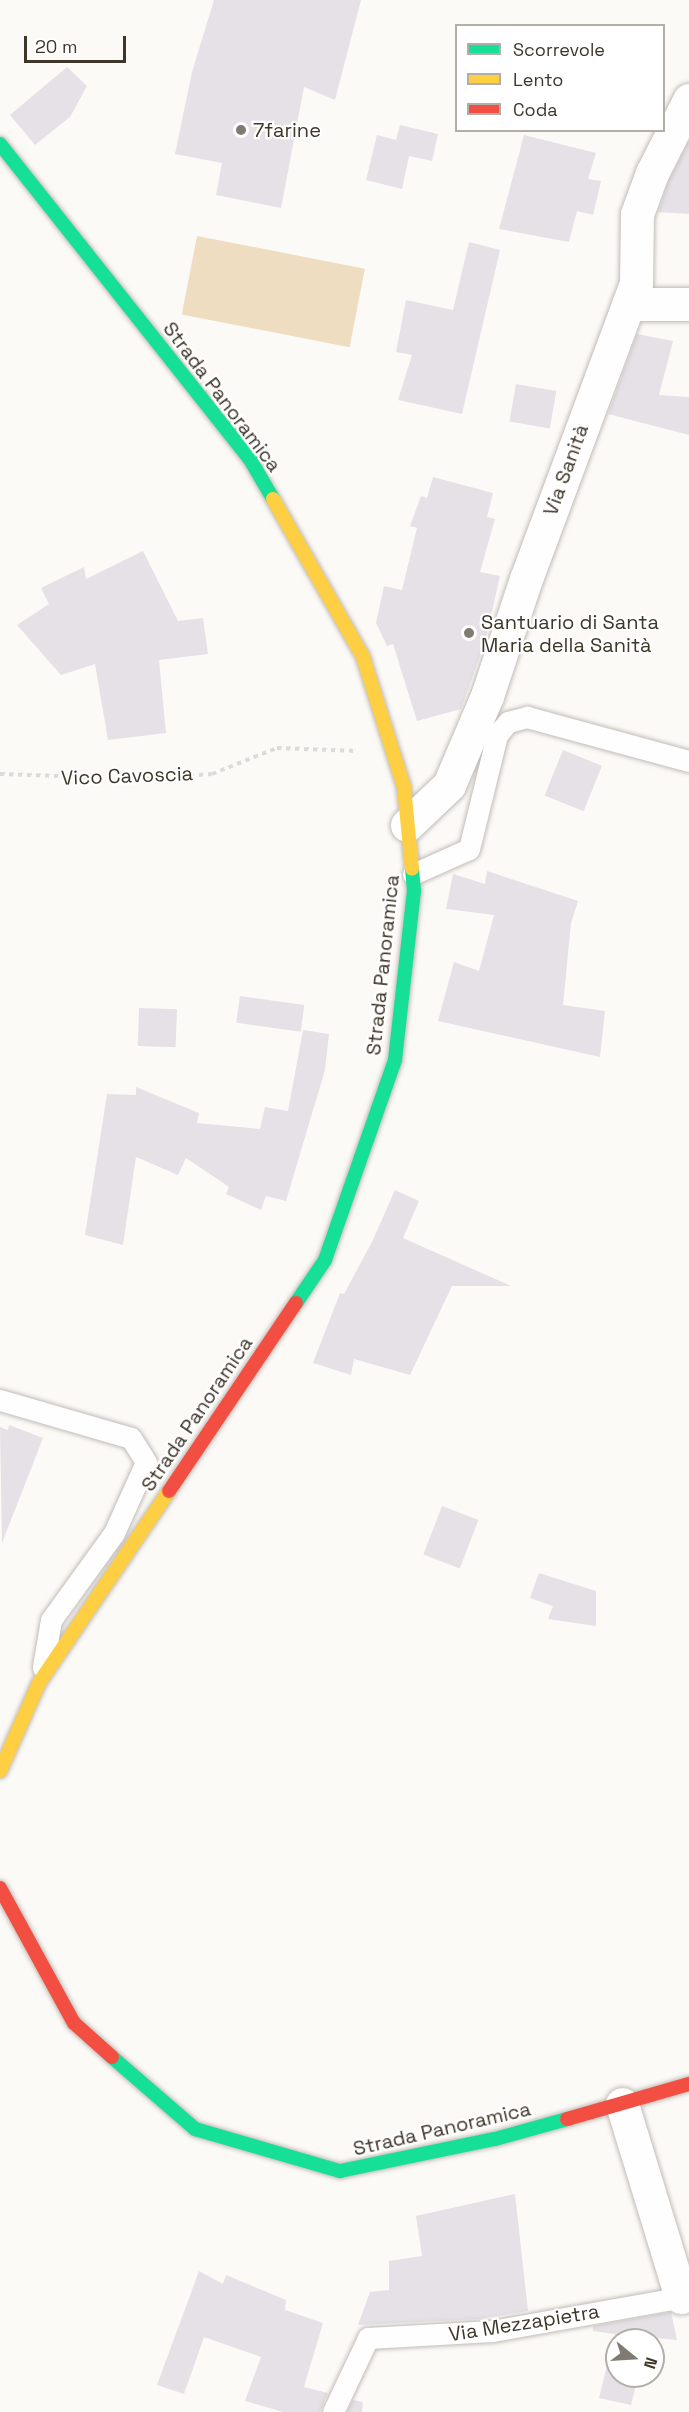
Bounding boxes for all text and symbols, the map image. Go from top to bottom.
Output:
scale bar [27,24,129,62]
legend [455,24,665,132]
text: 20 m [35,35,78,58]
text: Scorrevole [513,38,605,61]
text: Lento [513,68,563,91]
text: Coda [513,98,558,121]
place label: 7farine [253,118,321,142]
marker: 7farine [234,123,248,137]
street label: Strada Panoramica [158,317,286,477]
street label: Via Sanità [538,421,594,519]
place label: Santuario di Santa Maria della Sanità [481,610,659,657]
marker: Santuario di Santa Maria della Sanità [462,626,476,640]
street label: Vico Cavoscia [61,762,193,790]
street label: Strada Panoramica [362,873,404,1057]
street label: Strada Panoramica [136,1332,258,1496]
street label: Strada Panoramica [351,2097,533,2161]
street label: Via Mezzapietra [447,2299,601,2347]
north arrow [605,2328,665,2388]
text: N [639,2355,662,2371]

